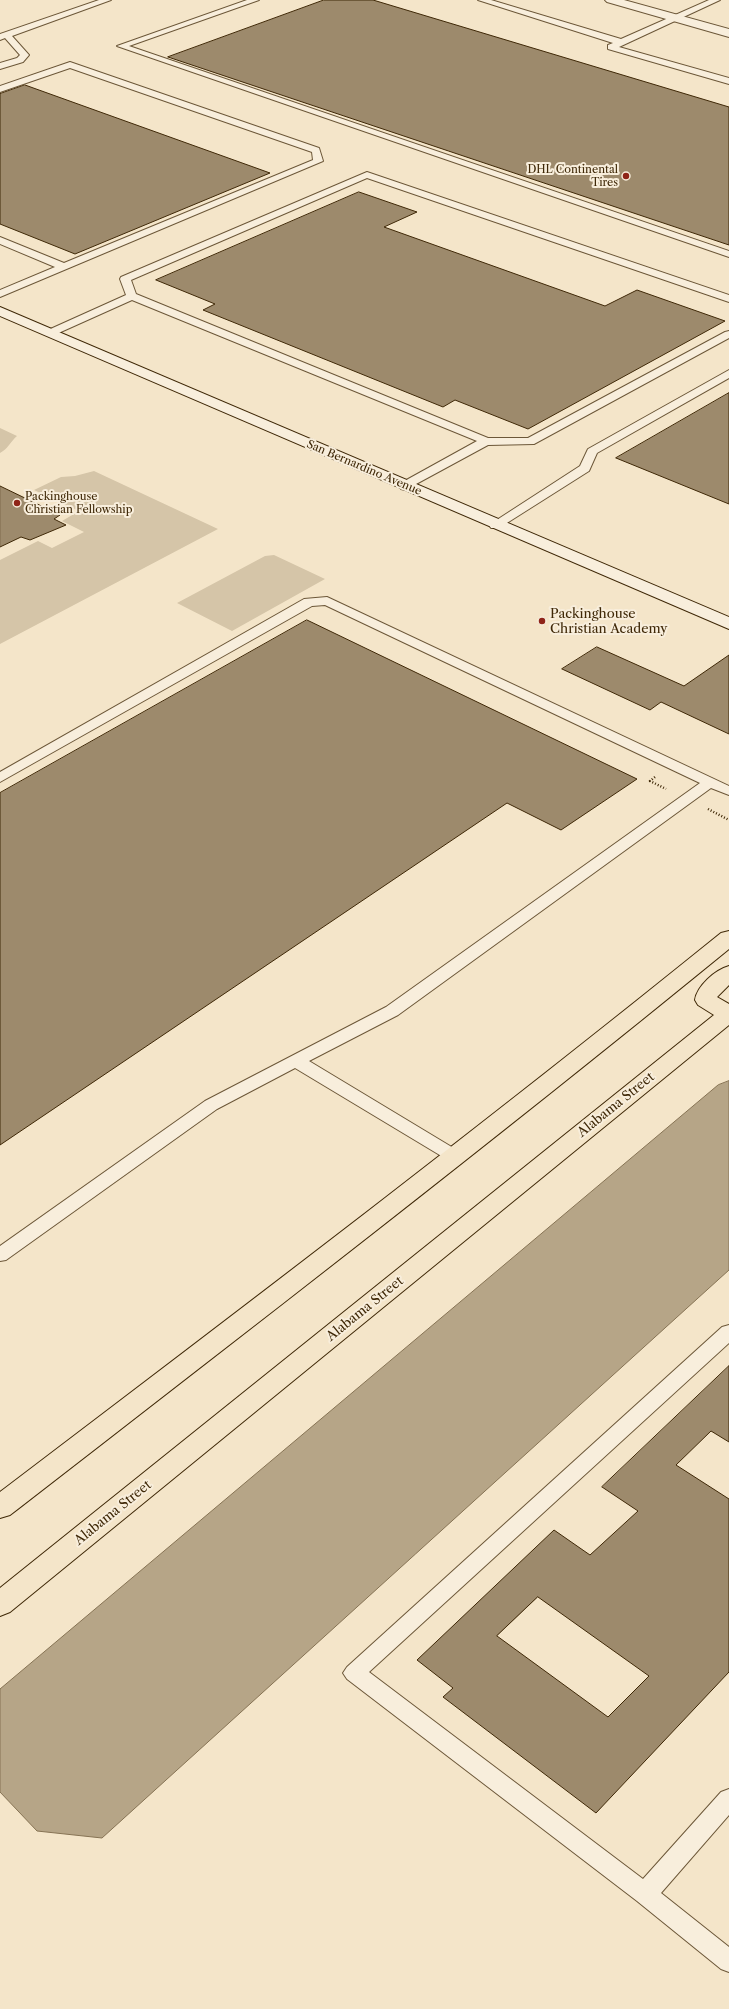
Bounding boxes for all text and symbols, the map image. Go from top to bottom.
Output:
place label: DHL Continental Tires [527,163,618,189]
marker: DHL Continental Tires [621,171,631,181]
street label: San Bernardino Avenue [305,438,423,498]
place label: Packinghouse Christian Fellowship [25,490,132,516]
marker: Packinghouse Christian Fellowship [12,498,22,508]
place label: Packinghouse Christian Academy [550,606,668,637]
marker: Packinghouse Christian Academy [537,616,547,626]
street label: Alabama Street [574,1069,658,1141]
street label: Alabama Street [323,1273,407,1345]
street label: Alabama Street [71,1477,155,1549]

